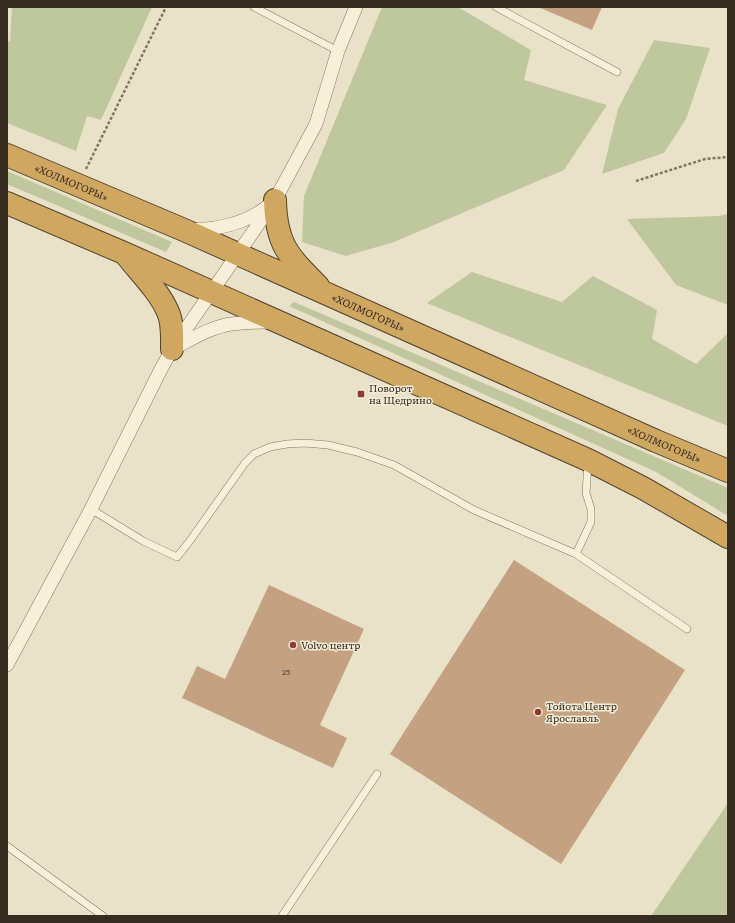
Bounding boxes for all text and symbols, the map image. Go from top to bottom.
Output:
street label: «ХОЛМОГОРЫ» [32,160,111,204]
street label: «ХОЛМОГОРЫ» [329,289,407,335]
place label: Поворот на Щедрино [369,380,432,407]
marker: Поворот на Щедрино [356,389,366,399]
street label: «ХОЛМОГОРЫ» [625,421,704,466]
place label: Volvo центр [301,637,360,652]
marker: Volvo центр [288,640,298,650]
house number: 25 [282,666,290,677]
place label: Тойота Центр Ярославль [546,698,617,725]
marker: Тойота Центр Ярославль [533,707,543,717]

